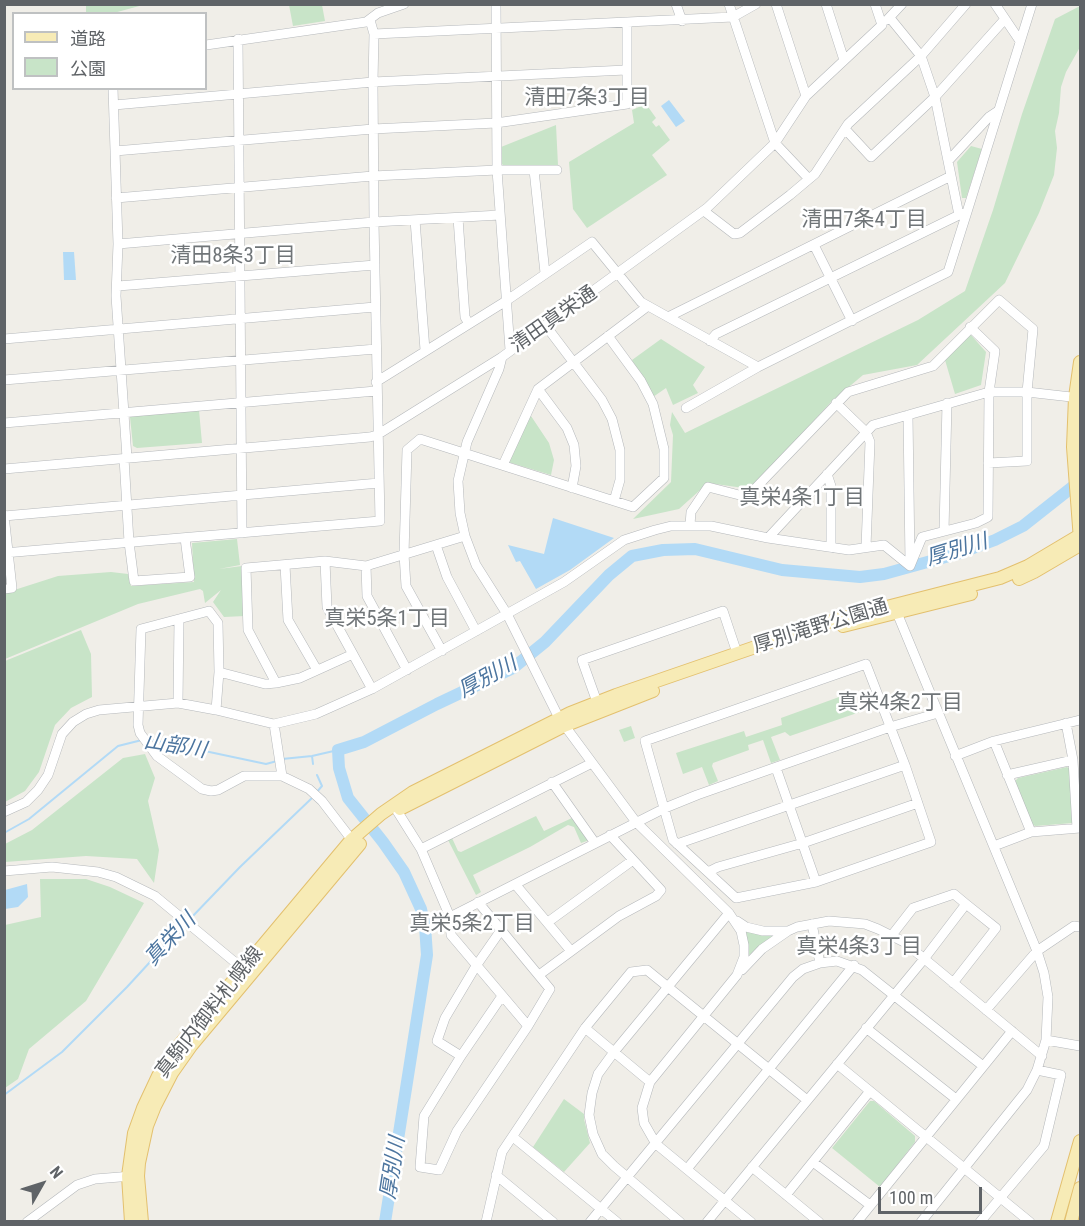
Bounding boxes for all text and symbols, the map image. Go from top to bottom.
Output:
legend [12,12,207,90]
text: 道路 [70,28,106,49]
text: 公園 [70,58,106,79]
district label: 清田7条3丁目 [524,86,650,112]
district label: 清田7条4丁目 [801,208,927,234]
district label: 清田8条3丁目 [170,244,296,270]
street label: 清田真栄通 [506,281,602,359]
district label: 真栄4条1丁目 [739,486,865,512]
water label: 厚別川 [923,530,991,572]
street label: 厚別滝野公園通 [751,595,891,659]
district label: 真栄5条1丁目 [324,607,450,633]
water label: 厚別川 [454,652,522,704]
district label: 真栄4条2丁目 [837,691,963,717]
water label: 山部川 [142,730,208,764]
water label: 真栄川 [140,908,202,972]
district label: 真栄5条2丁目 [409,912,535,938]
district label: 真栄4条3丁目 [796,935,922,961]
street label: 真駒内御料札幌線 [151,943,269,1083]
water label: 厚別川 [377,1135,411,1201]
north arrow [12,1154,72,1214]
text: N [46,1163,67,1182]
scale bar [881,1175,984,1213]
text: 100 m [889,1187,933,1208]

